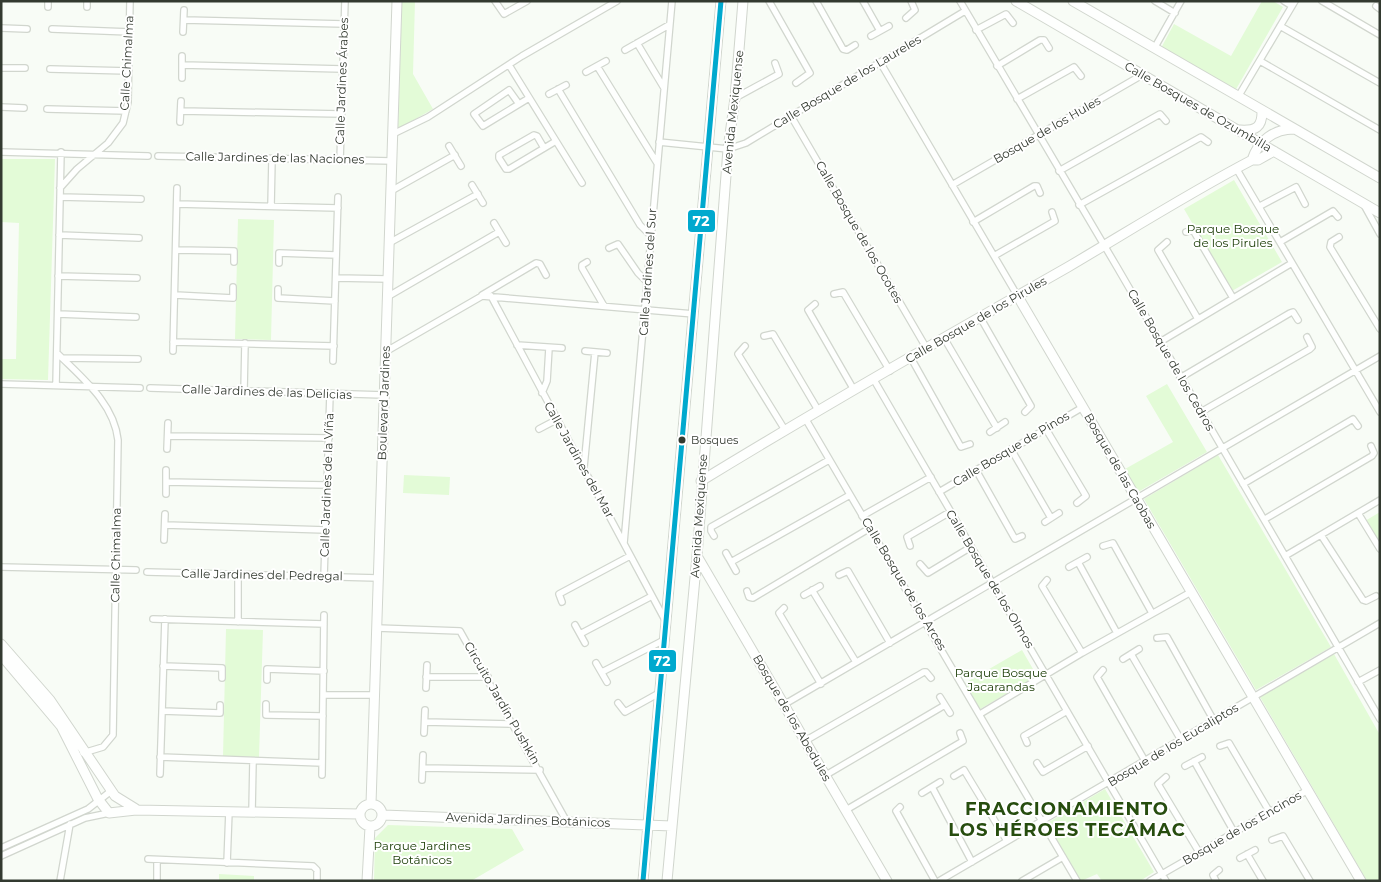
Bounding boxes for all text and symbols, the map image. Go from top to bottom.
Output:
street label: Calle Chimalma [117,15,136,111]
street label: Calle Jardines Árabes [332,17,351,145]
street label: Calle Bosque de los Laureles [770,31,924,132]
street label: Avenida Mexiquense [719,49,746,175]
street label: Calle Bosques de Ozumbilla [1122,58,1275,155]
street label: Bosque de los Hules [990,93,1103,166]
street label: Calle Jardines de las Naciones [185,148,365,167]
street label: Calle Bosque de los Ocotes [813,158,906,306]
street label: Calle Jardines del Sur [636,208,659,336]
line badge: 72 [687,209,716,233]
text: 72 [693,212,709,230]
park label: Parque Bosque de los Pirules [1187,221,1279,250]
street label: Calle Bosque de los Pirules [902,273,1049,366]
street label: Calle Bosque de los Cedros [1125,286,1218,433]
street label: Boulevard Jardines [374,345,393,461]
street label: Calle Jardines de las Delicias [182,381,352,402]
street label: Calle Jardines del Mar [541,399,618,521]
street label: Calle Bosque de Pinos [950,408,1072,489]
street label: Bosque de las Caobas [1081,410,1160,531]
street label: Calle Jardines de la Viña [316,413,337,557]
place label: Bosques [691,433,739,447]
marker: Bosques [677,435,687,445]
street label: Avenida Mexiquense [687,453,710,579]
street label: Calle Chimalma [107,507,124,603]
street label: Calle Bosque de los Olmos [943,507,1038,651]
street label: Calle Bosque de los Arces [859,514,950,653]
street label: Calle Jardines del Pedregal [181,566,343,583]
street label: Circuito Jardín Pushkin [461,639,544,767]
line badge: 72 [648,649,677,673]
text: 72 [654,652,670,670]
street label: Bosque de los Abedules [750,652,835,784]
park label: Parque Bosque Jacarandas [955,665,1047,694]
street label: Bosque de los Eucaliptos [1105,700,1241,790]
street label: Bosque de los Encinos [1180,787,1304,868]
district label: FRACCIONAMIENTO LOS HÉROES TECÁMAC [948,798,1186,841]
street label: Avenida Jardines Botánicos [445,809,611,830]
park label: Parque Jardines Botánicos [373,838,471,867]

